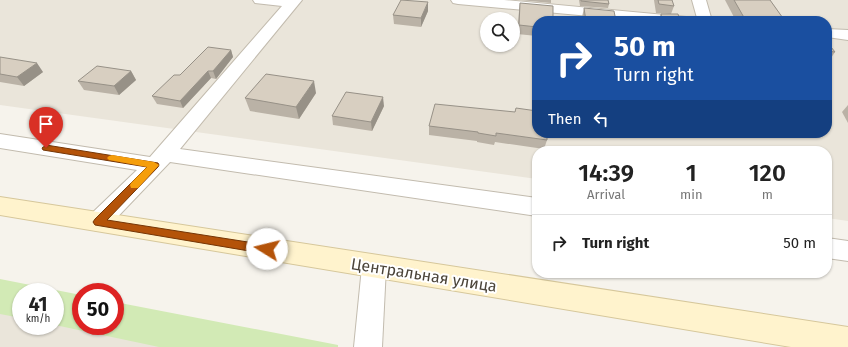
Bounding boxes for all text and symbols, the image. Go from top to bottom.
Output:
map controls [480,12,520,52]
button: search [480,12,520,52]
text: 50 m [614,30,676,63]
icon: right [548,32,600,84]
text: Turn right [614,64,694,86]
pin [29,107,63,148]
icon: left [590,108,612,130]
text: Then [548,110,582,128]
icon: arrive [35,113,57,135]
text: 14:39 [578,159,634,187]
text: 1 [686,159,697,187]
text: 120 [749,159,786,187]
text: Arrival [587,187,625,202]
text: min [680,187,703,202]
text: m [762,187,773,202]
position arrow [246,228,288,270]
icon: right [548,232,570,254]
text: Turn right [582,234,649,252]
text: 50 m [783,234,816,252]
street label: Центральная улица [350,254,498,296]
speed limit sign: 50 [72,283,124,335]
text: 41 [28,292,48,316]
text: km/h [26,313,50,325]

